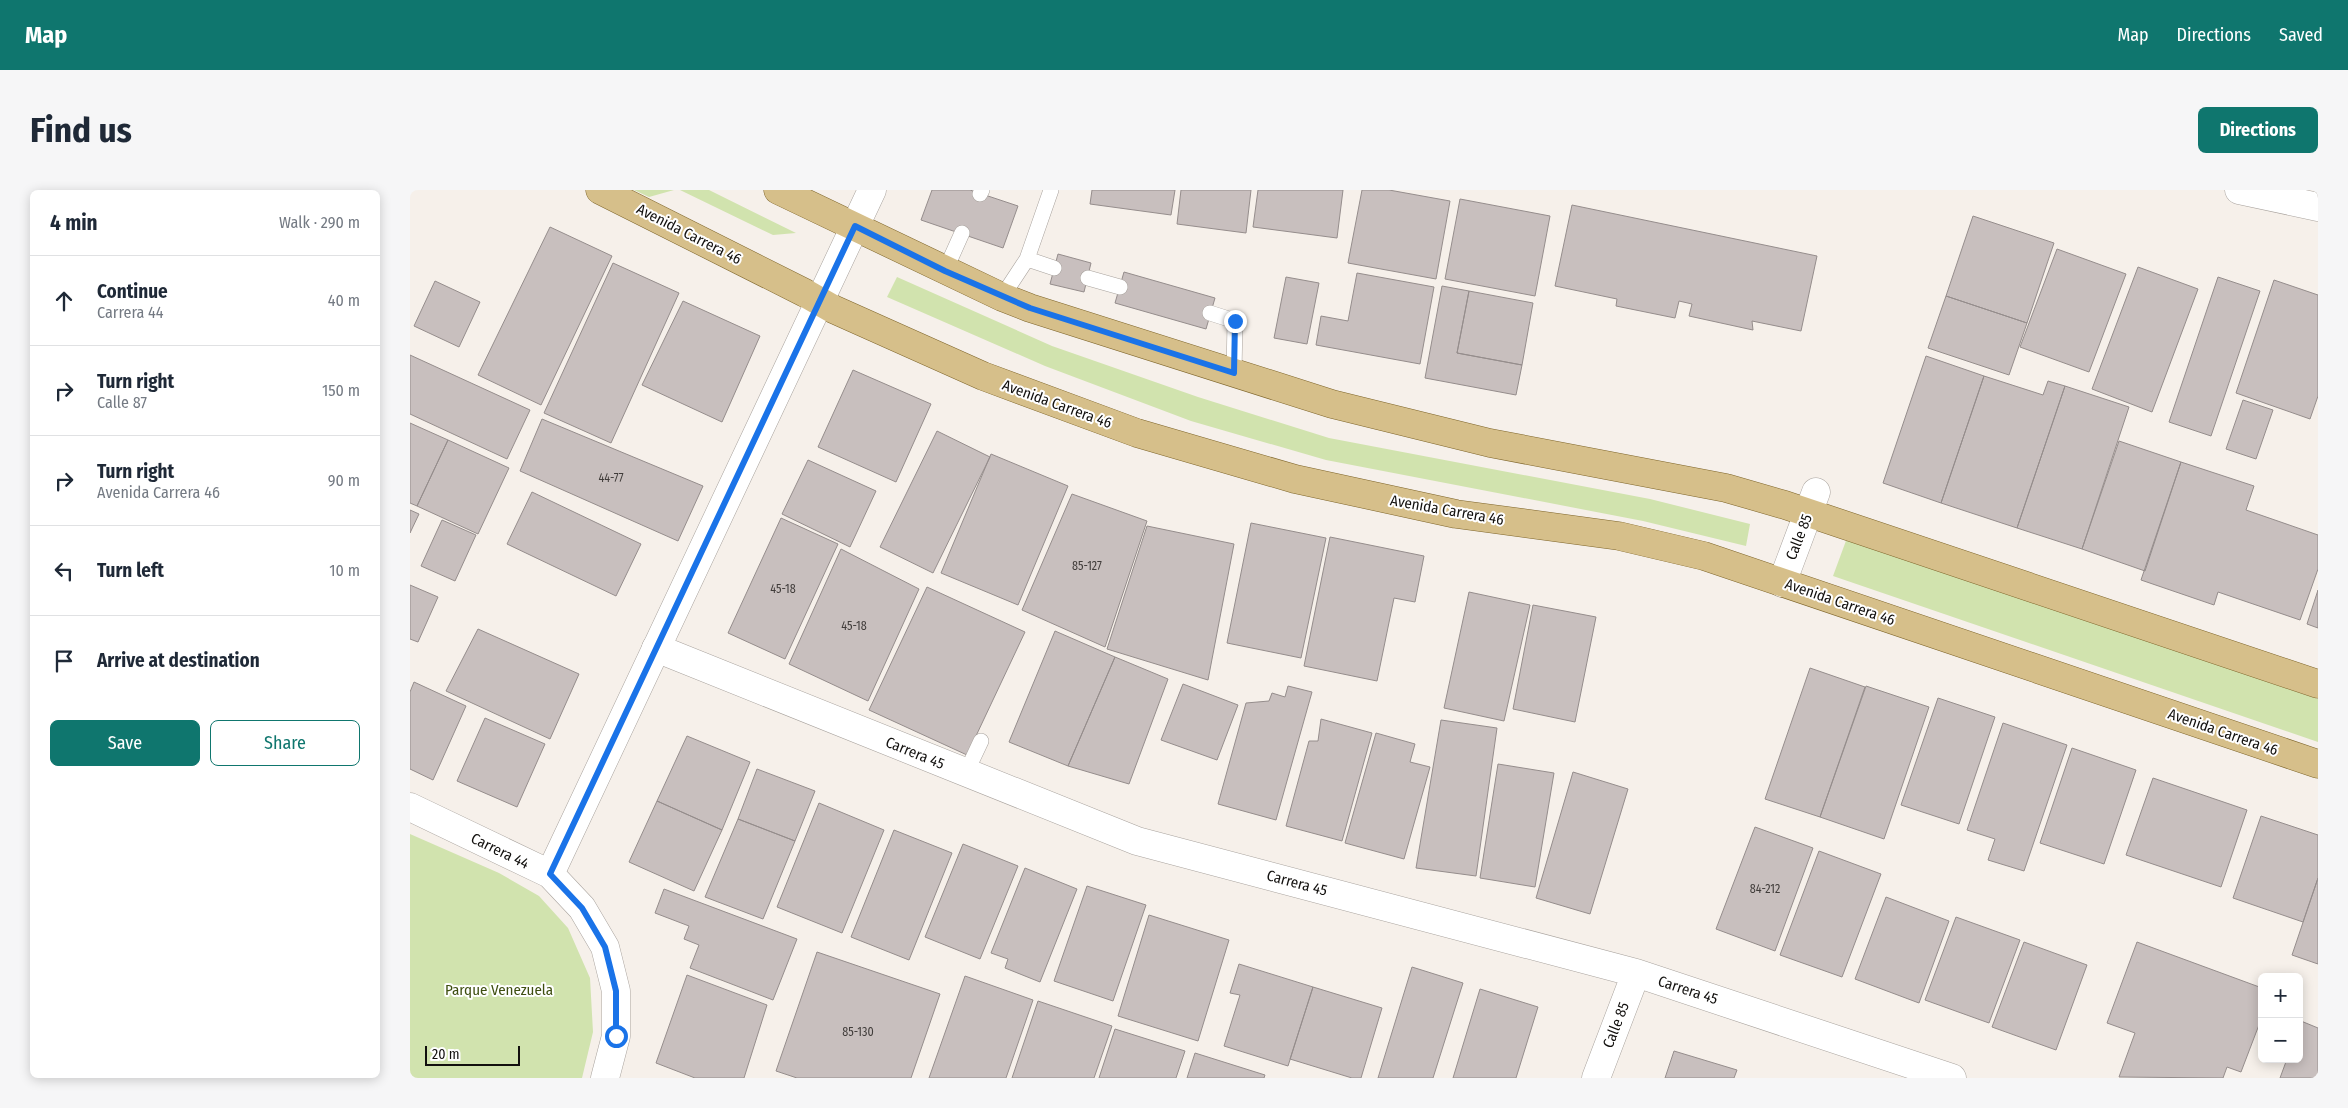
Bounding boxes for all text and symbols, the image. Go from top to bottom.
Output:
text: Map [25,21,67,49]
text: Map [2117,24,2149,46]
text: Directions [2177,24,2251,46]
text: Saved [2279,24,2323,46]
button: Directions [2198,107,2318,153]
text: Find us [30,109,132,151]
street label: Avenida Carrera 46 [634,200,744,268]
text: 4 min [50,210,98,236]
text: Walk · 290 m [279,213,360,232]
text: Continue [97,280,168,303]
icon: ahead [50,287,78,315]
text: 40 m [328,291,360,310]
text: Carrera 44 [97,303,164,322]
route end [1224,310,1247,333]
text: Turn right [97,370,174,393]
street label: Avenida Carrera 46 [1000,376,1114,432]
icon: right [50,377,78,405]
text: 150 m [322,381,360,400]
text: Calle 87 [97,393,147,412]
text: Turn right [97,460,174,483]
icon: right [50,467,78,495]
text: 90 m [328,471,360,490]
house number: 44-77 [598,471,624,485]
text: Avenida Carrera 46 [97,483,220,502]
street label: Avenida Carrera 46 [1389,491,1505,529]
street label: Calle 85 [1782,511,1816,563]
icon: left [50,557,78,585]
text: Turn left [97,559,164,582]
house number: 85-127 [1072,559,1102,573]
text: 10 m [329,561,360,580]
street label: Avenida Carrera 46 [1783,575,1897,629]
house number: 45-18 [770,582,796,596]
house number: 45-18 [841,619,867,633]
icon: arrive [50,647,78,675]
text: Arrive at destination [97,649,260,672]
street label: Avenida Carrera 46 [2166,705,2280,759]
button: Save [50,720,200,766]
button: Share [210,720,360,766]
street label: Carrera 45 [883,733,947,773]
street label: Carrera 44 [468,829,532,873]
street label: Carrera 45 [1265,866,1329,900]
house number: 84-212 [1750,882,1780,896]
street label: Carrera 45 [1656,972,1720,1008]
map controls [2258,973,2303,1063]
button: + [2258,973,2303,1018]
park label: Parque Venezuela [445,981,553,999]
street label: Calle 85 [1599,999,1633,1051]
button: − [2258,1018,2303,1063]
route start [605,1025,628,1048]
house number: 85-130 [842,1025,874,1039]
scale bar [425,1043,520,1066]
text: 20 m [432,1046,460,1063]

